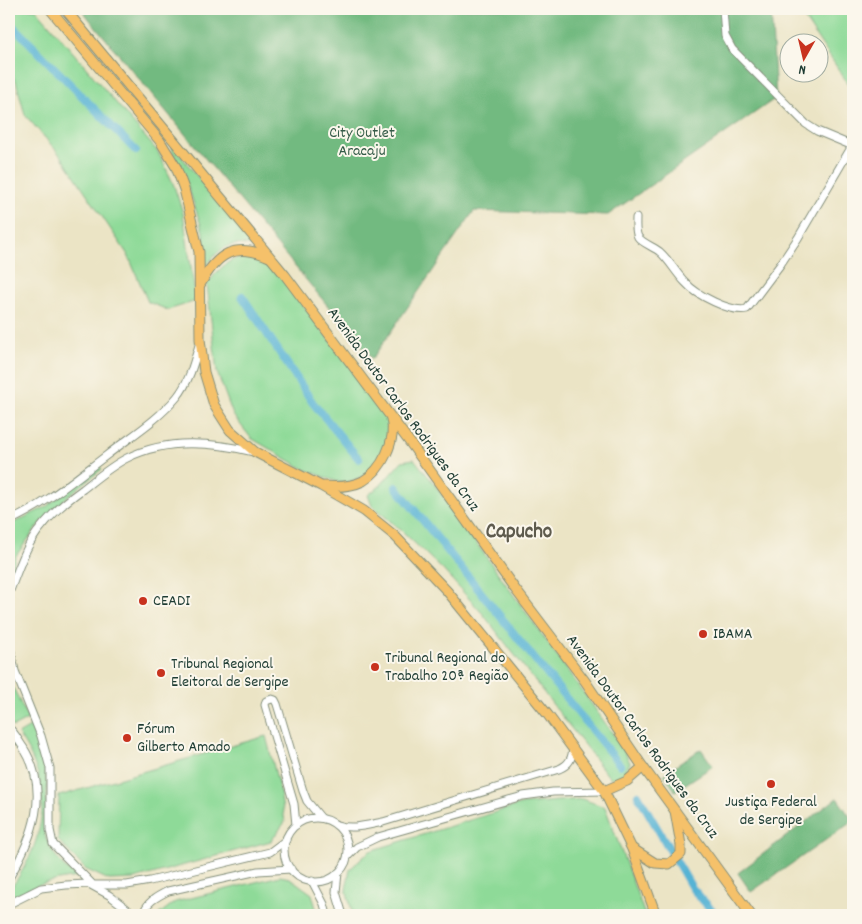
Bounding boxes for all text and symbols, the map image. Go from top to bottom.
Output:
north arrow [780,32,830,82]
text: N [798,58,807,79]
park label: City Outlet Aracaju [329,122,395,163]
street label: Avenida Doutor Carlos Rodrigues da Cruz [321,303,485,517]
district label: Capucho [486,518,552,548]
place label: CEADI [153,590,190,613]
marker: CEADI [137,595,149,607]
place label: IBAMA [713,623,753,646]
marker: IBAMA [697,628,709,640]
street label: Avenida Doutor Carlos Rodrigues da Cruz [560,630,724,844]
place label: Tribunal Regional do Trabalho 20ª Região [385,647,509,688]
place label: Tribunal Regional Eleitoral de Sergipe [171,653,289,694]
marker: Tribunal Regional do Trabalho 20ª Região [369,661,381,673]
marker: Tribunal Regional Eleitoral de Sergipe [155,667,167,679]
place label: Fórum Gilberto Amado [137,718,230,759]
marker: Fórum Gilberto Amado [121,732,133,744]
marker: Justiça Federal de Sergipe [765,778,777,790]
place label: Justiça Federal de Sergipe [725,791,817,832]

